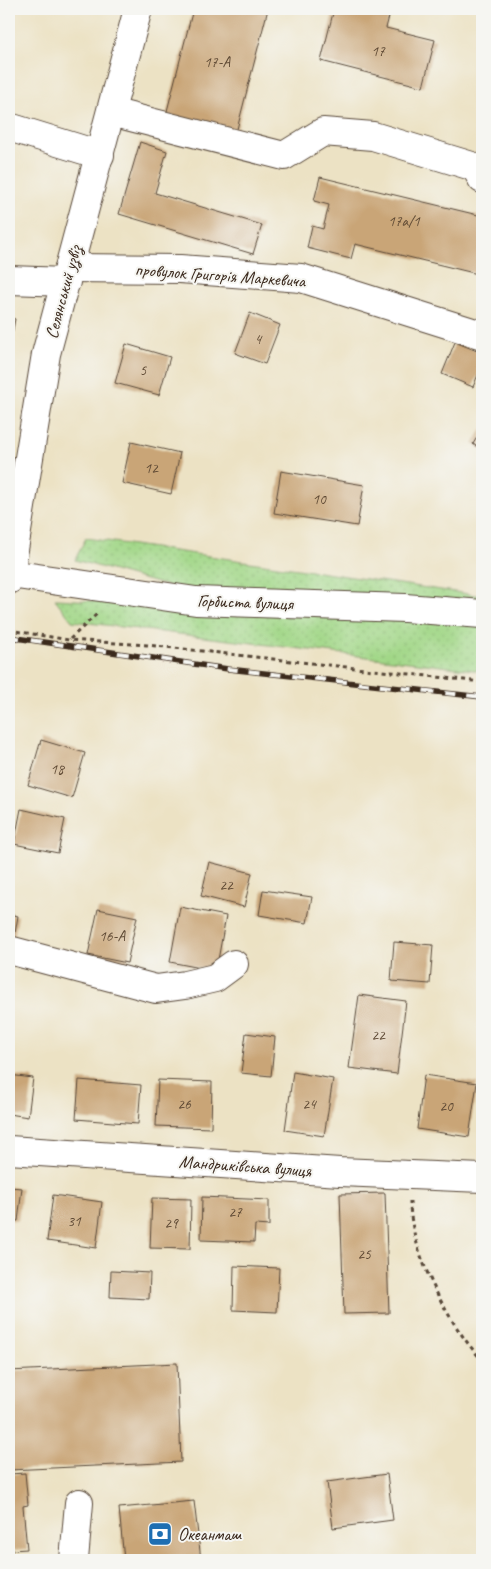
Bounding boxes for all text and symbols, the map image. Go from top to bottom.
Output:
house number: 17 [371,42,386,61]
house number: 17-А [204,53,231,72]
house number: 17а/1 [388,212,421,231]
street label: Селянський узвіз [40,241,87,341]
street label: провулок Григорія Маркевича [134,258,308,292]
house number: 4 [255,330,263,349]
house number: 5 [140,361,148,380]
house number: 12 [144,459,159,478]
house number: 10 [312,490,327,509]
street label: Горбиста вулиця [197,589,295,615]
house number: 18 [50,760,65,779]
house number: 22 [219,876,234,895]
house number: 16-А [99,927,126,946]
house number: 22 [371,1026,386,1045]
house number: 26 [177,1095,192,1114]
house number: 24 [302,1095,317,1114]
house number: 20 [439,1097,454,1116]
street label: Мандриківська вулиця [178,1150,313,1182]
house number: 27 [228,1203,243,1222]
house number: 31 [67,1212,82,1231]
house number: 29 [164,1214,179,1233]
house number: 25 [357,1245,372,1264]
bank icon: Океанмаш [147,1521,173,1547]
place label: Океанмаш [178,1523,243,1545]

